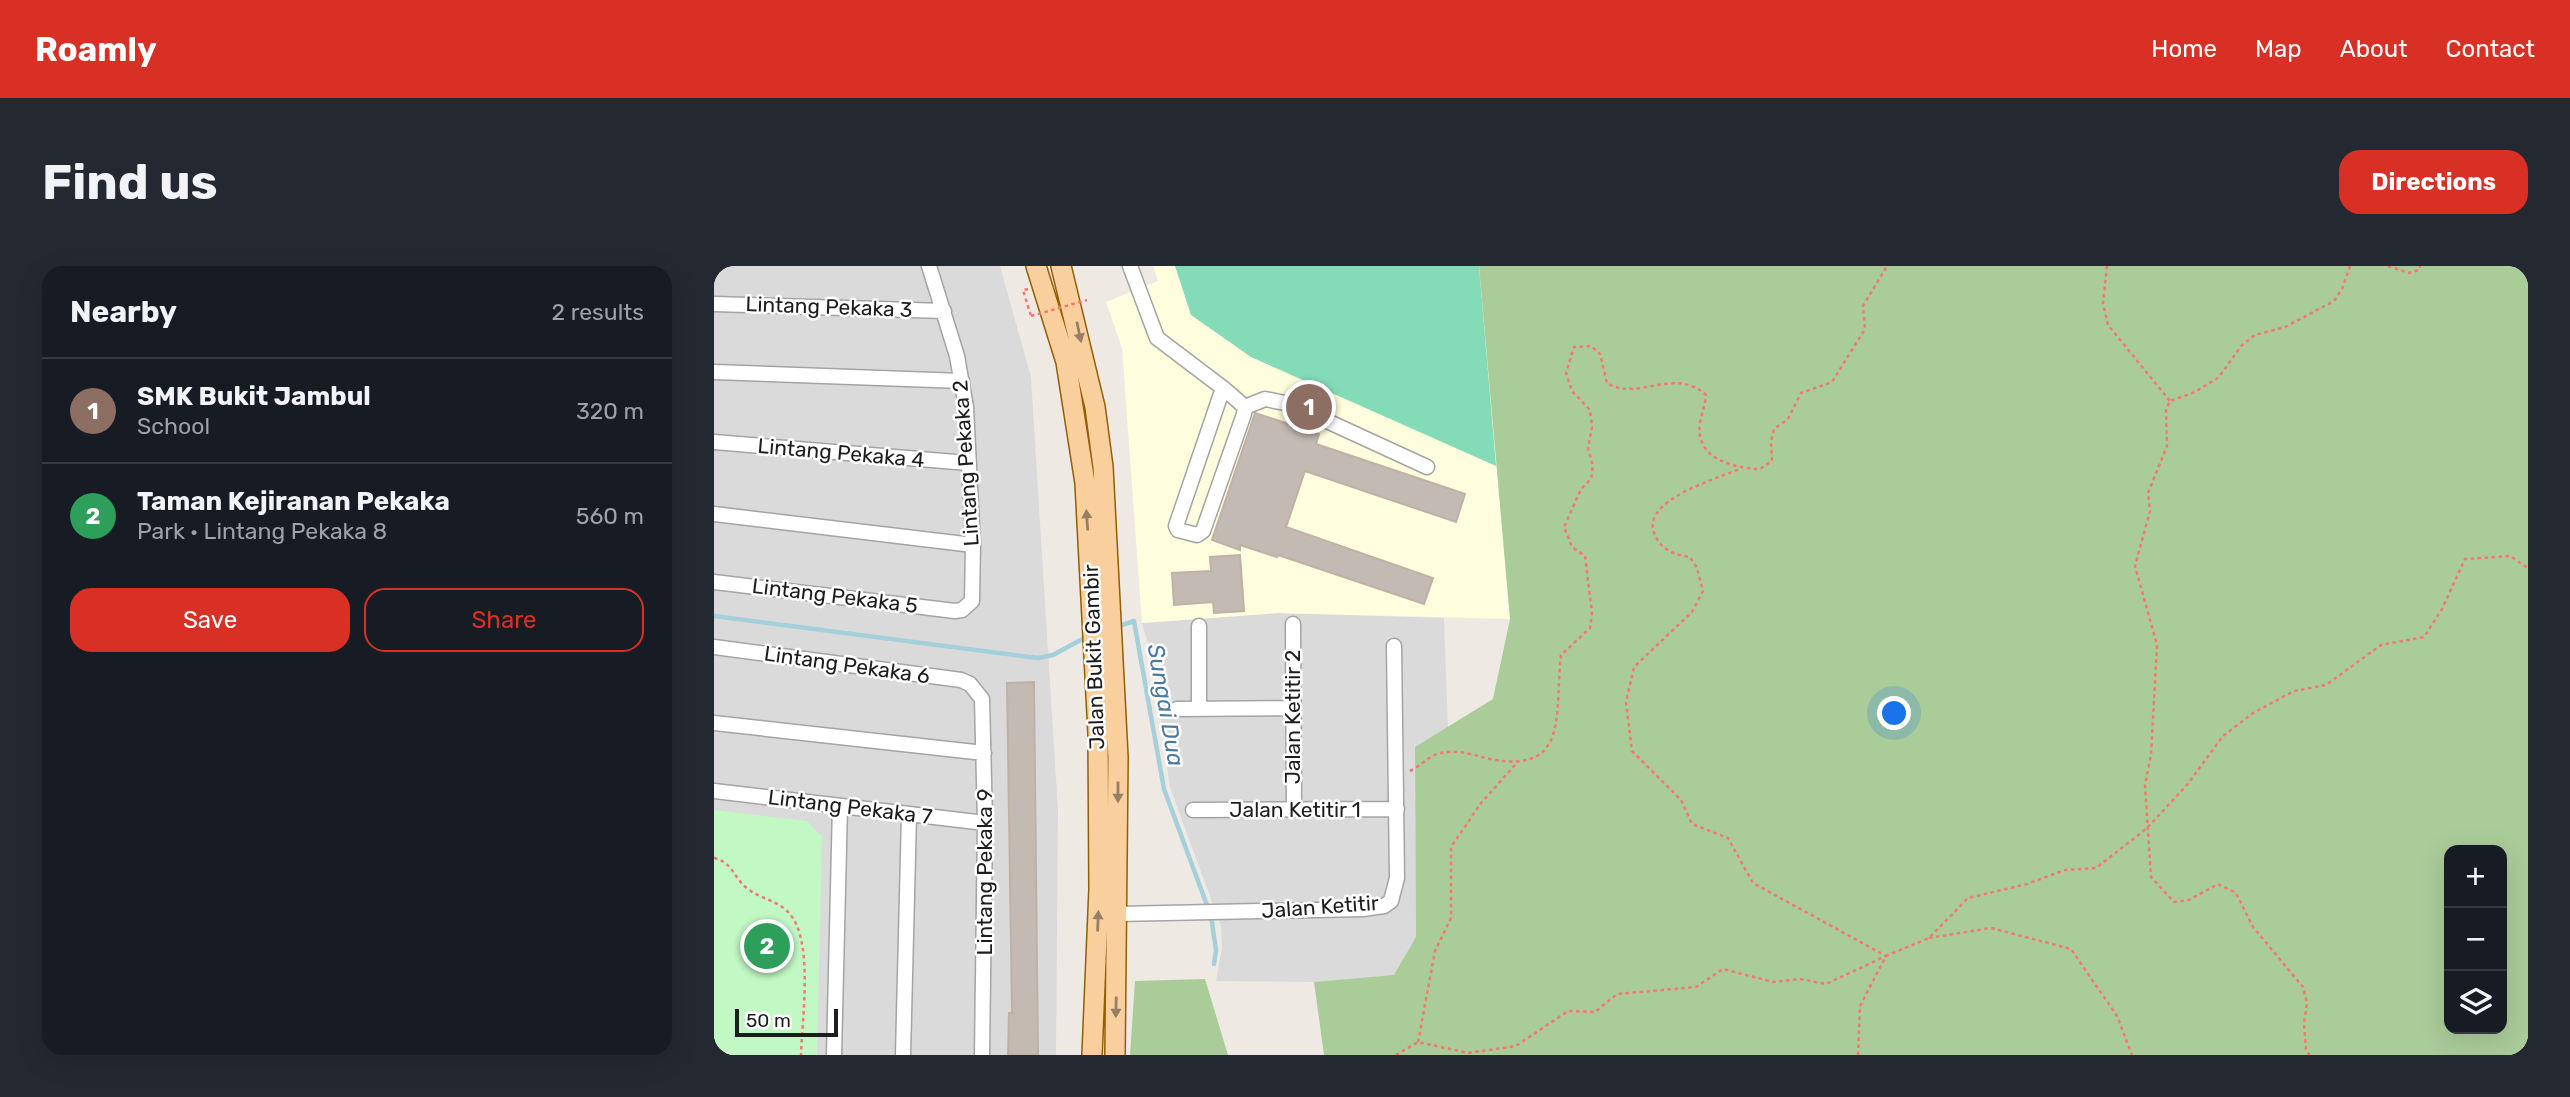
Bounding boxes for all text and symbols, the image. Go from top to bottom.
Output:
text: Roamly [35,30,157,69]
text: Home [2151,35,2217,63]
text: Map [2255,35,2302,63]
text: About [2340,35,2408,63]
text: Contact [2446,35,2535,63]
button: Directions [2339,150,2528,214]
text: Find us [42,153,218,211]
street label: Lintang Pekaka 3 [745,291,913,322]
text: Nearby [70,294,177,330]
text: 2 results [552,298,644,326]
one-way arrow [1073,321,1084,343]
street label: Lintang Pekaka 2 [947,379,984,547]
text: SMK Bukit Jambul [137,381,371,412]
pin: 1 [1286,381,1332,433]
text: 1 [87,397,99,425]
text: 320 m [576,397,644,425]
text: School [137,412,210,440]
street label: Lintang Pekaka 4 [757,433,926,472]
text: Taman Kejiranan Pekaka [137,486,450,517]
text: 2 [86,502,100,530]
text: 560 m [576,502,644,530]
one-way arrow [1081,508,1092,530]
text: Park · Lintang Pekaka 8 [137,517,387,545]
street label: Jalan Bukit Gambir [1078,564,1109,750]
street label: Lintang Pekaka 5 [751,573,919,618]
button: Save [70,588,350,652]
button: Share [364,588,644,652]
street label: Lintang Pekaka 6 [763,641,932,689]
water label: Sungai Dua [1141,642,1191,768]
street label: Jalan Ketitir 2 [1280,650,1305,784]
your location [1877,696,1911,730]
one-way arrow [1112,781,1124,803]
street label: Lintang Pekaka 7 [767,784,934,829]
street label: Lintang Pekaka 9 [972,789,997,955]
street label: Jalan Ketitir 1 [1229,797,1361,822]
map controls [2444,845,2507,1034]
button: + [2444,845,2507,908]
street label: Jalan Ketitir [1260,890,1380,923]
button: − [2444,908,2507,971]
one-way arrow [1092,910,1103,932]
pin: 2 [744,920,790,972]
button: layers [2444,971,2507,1034]
one-way arrow [1110,996,1122,1018]
scale bar [735,1006,838,1038]
text: 50 m [746,1009,791,1032]

